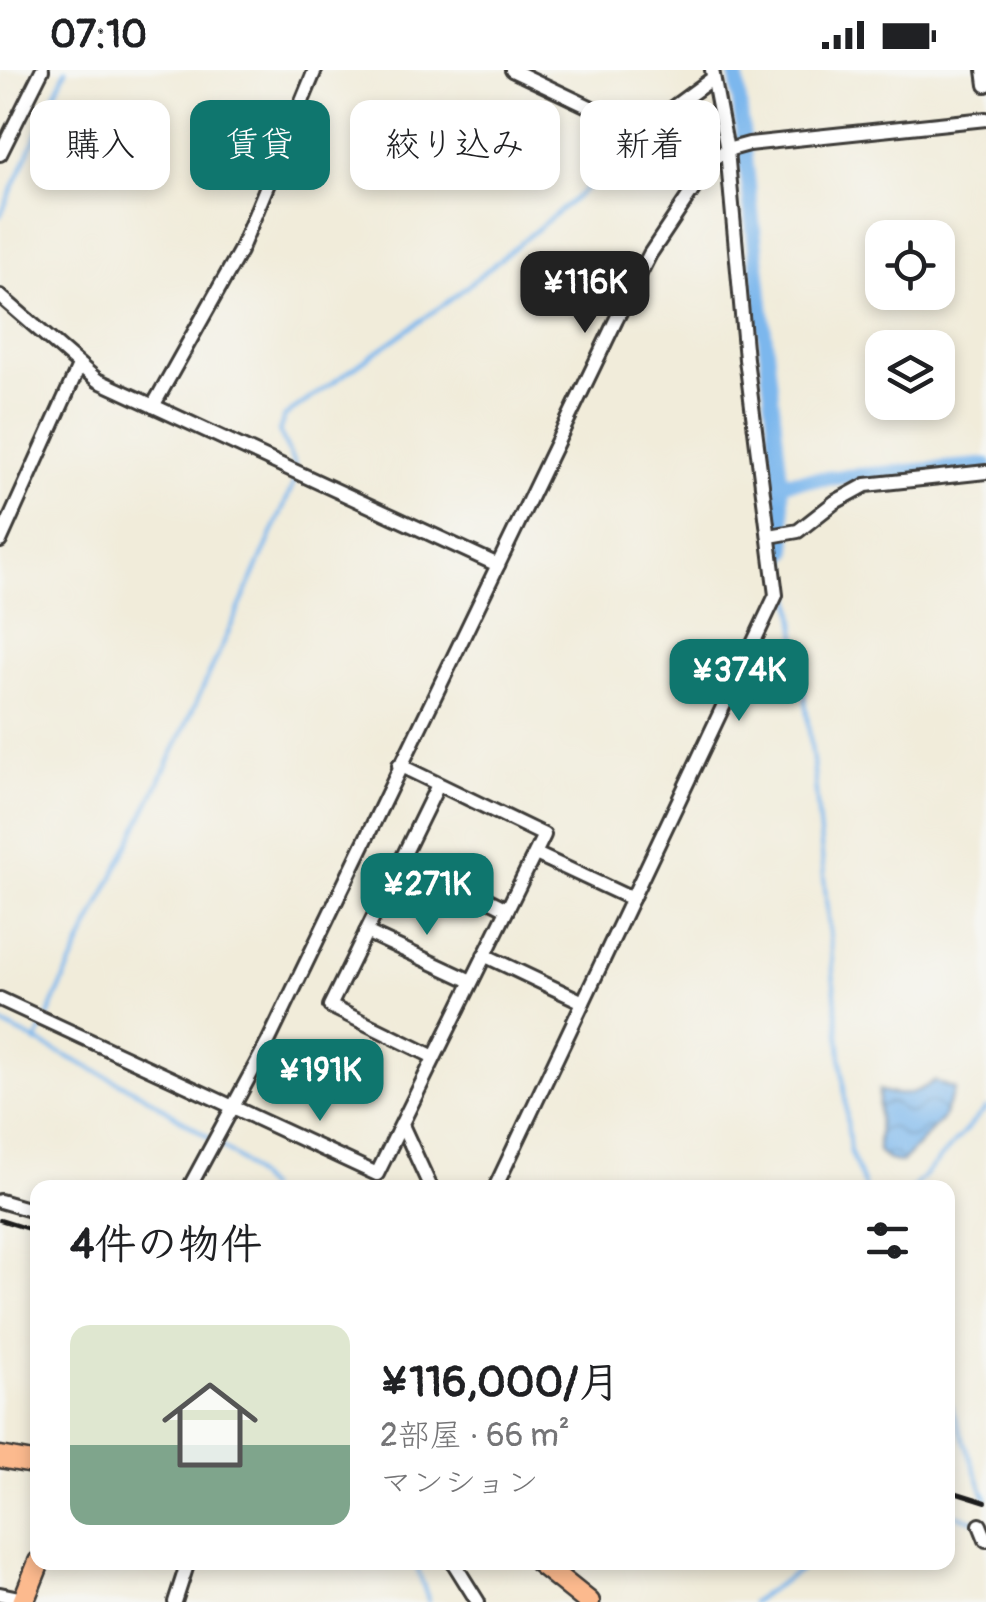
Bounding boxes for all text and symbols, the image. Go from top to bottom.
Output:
text: 07:10 [50,11,147,59]
chip: 購入 [30,100,170,190]
chip: 賃貸 [190,100,330,190]
chip: 絞り込み [350,100,560,190]
chip: 新着 [580,100,720,190]
map controls [865,220,955,420]
button: locate [865,220,955,310]
pin: ¥116K [515,251,655,336]
text: ¥116K [542,263,628,303]
button: layers [865,330,955,420]
pin: ¥374K [669,639,809,724]
text: ¥374K [692,651,786,691]
pin: ¥271K [357,853,497,938]
text: ¥271K [383,865,471,905]
pin: ¥191K [250,1039,390,1124]
text: ¥191K [278,1051,362,1091]
icon: filters [860,1213,915,1268]
text: 4件の物件 [70,1219,262,1271]
text: ¥116,000/月 [380,1357,620,1409]
icon: home [150,1365,270,1485]
text: 2部屋 · 66 m² [380,1416,570,1456]
text: マンション [380,1463,539,1503]

